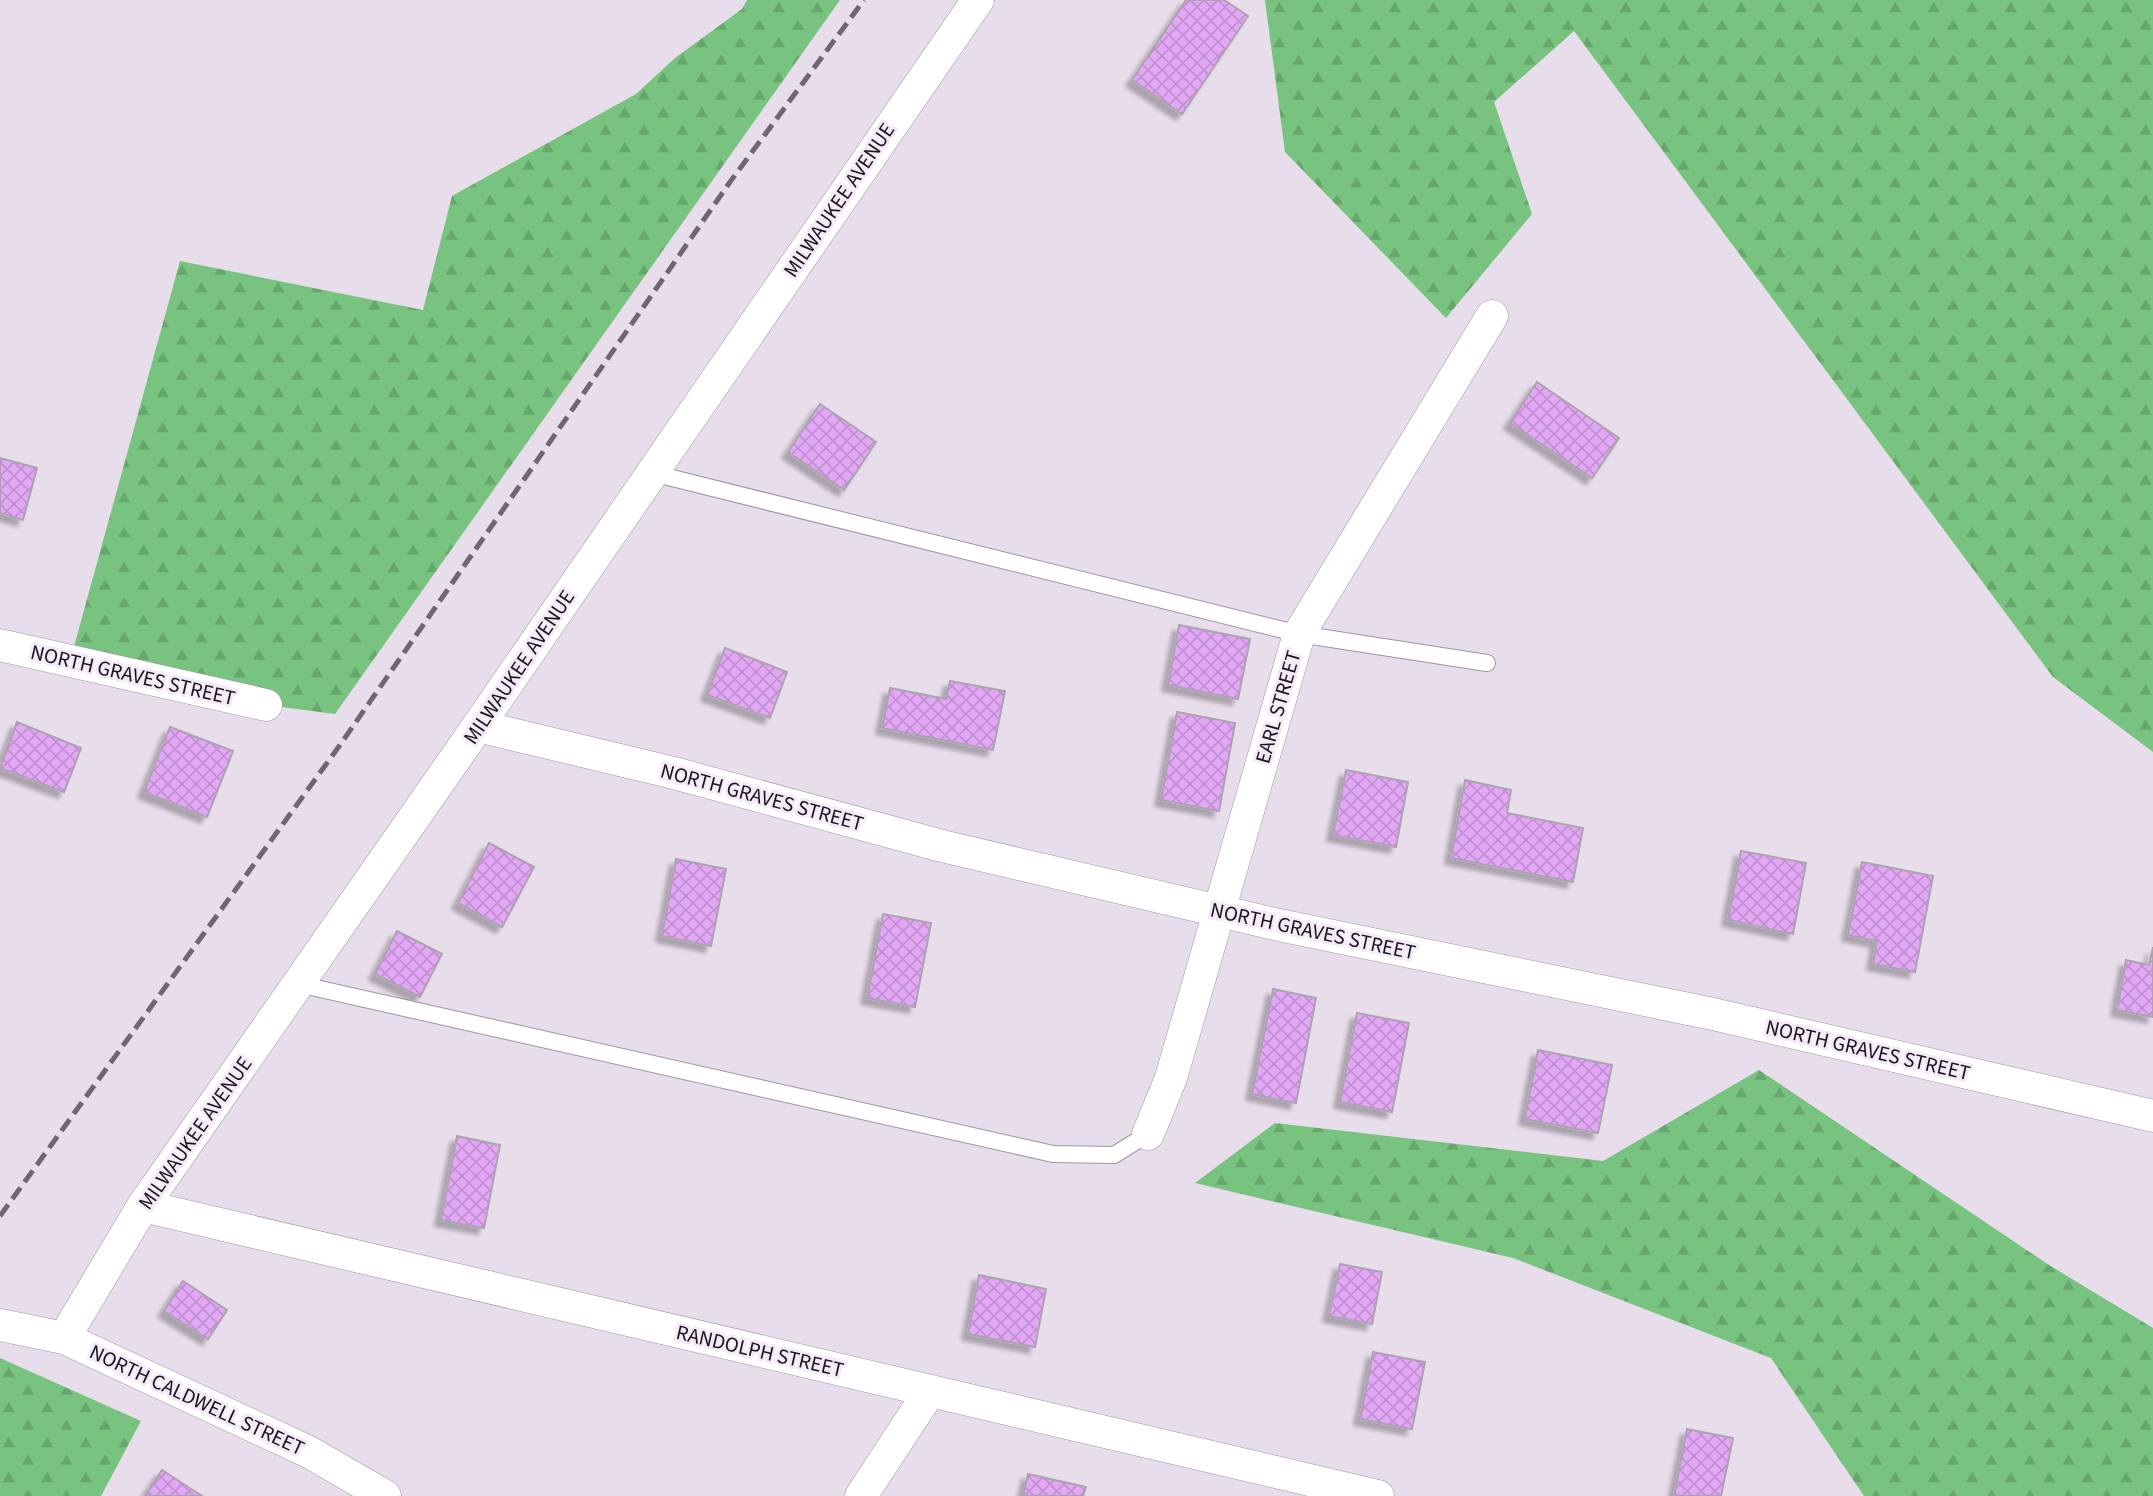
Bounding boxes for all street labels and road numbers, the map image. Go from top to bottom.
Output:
street label: MILWAUKEE AVENUE [776,117,902,283]
street label: MILWAUKEE AVENUE [456,584,582,750]
street label: NORTH GRAVES STREET [28,637,238,713]
street label: EARL STREET [1248,647,1308,767]
street label: NORTH GRAVES STREET [657,755,867,839]
street label: NORTH GRAVES STREET [1208,895,1418,967]
street label: NORTH GRAVES STREET [1763,1012,1973,1088]
street label: MILWAUKEE AVENUE [131,1050,259,1216]
street label: RANDOLPH STREET [673,1317,847,1385]
street label: NORTH CALDWELL STREET [84,1337,310,1463]

